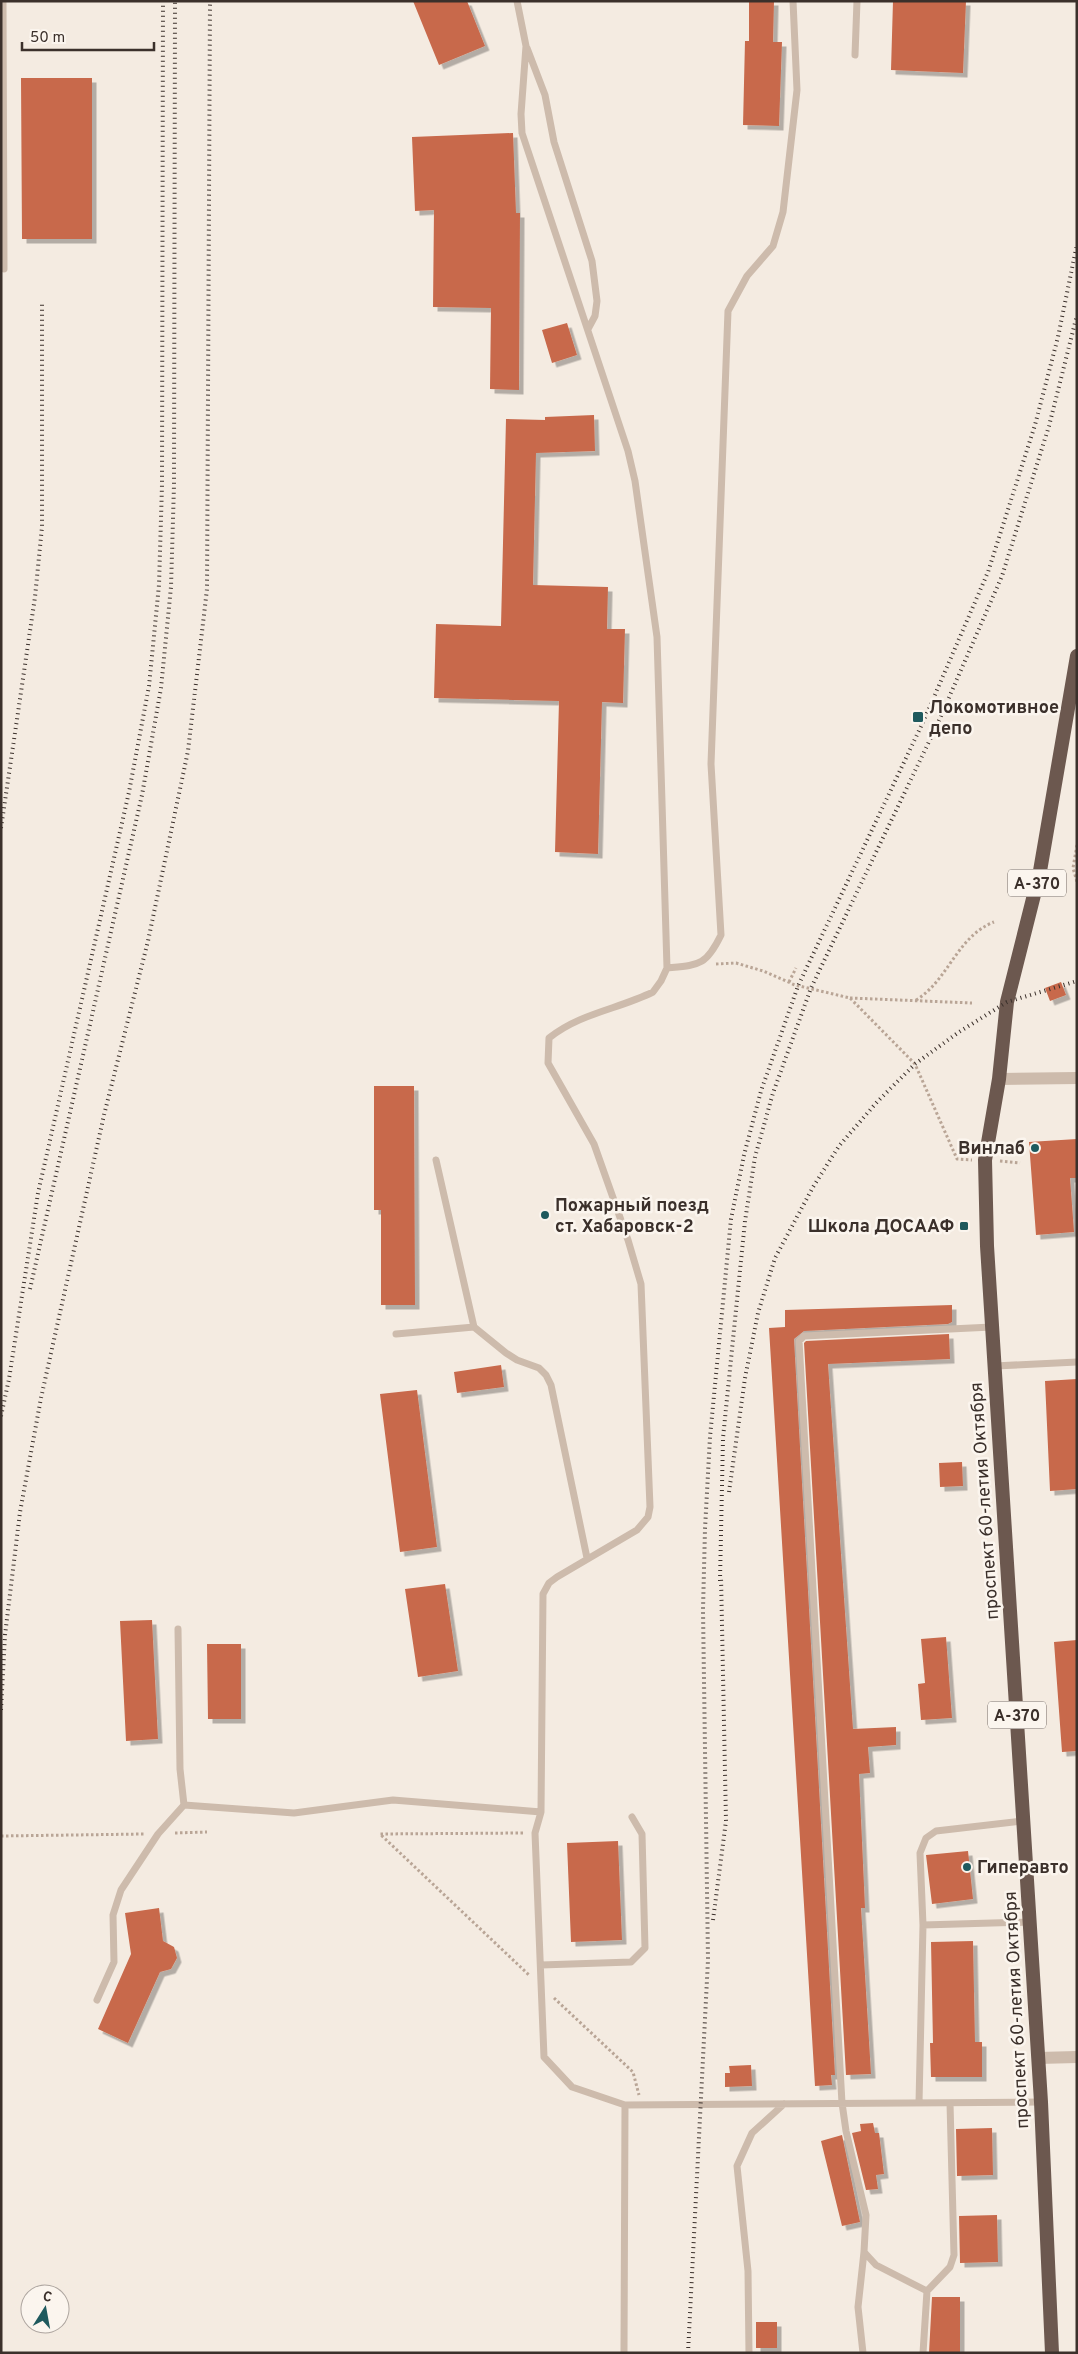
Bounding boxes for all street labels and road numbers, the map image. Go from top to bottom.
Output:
road number: А-370 [1008,870,1066,896]
street label: проспект 60-летия Октября [966,1381,1005,1620]
road number: А-370 [988,1702,1046,1728]
street label: проспект 60-летия Октября [1000,1891,1035,2129]

